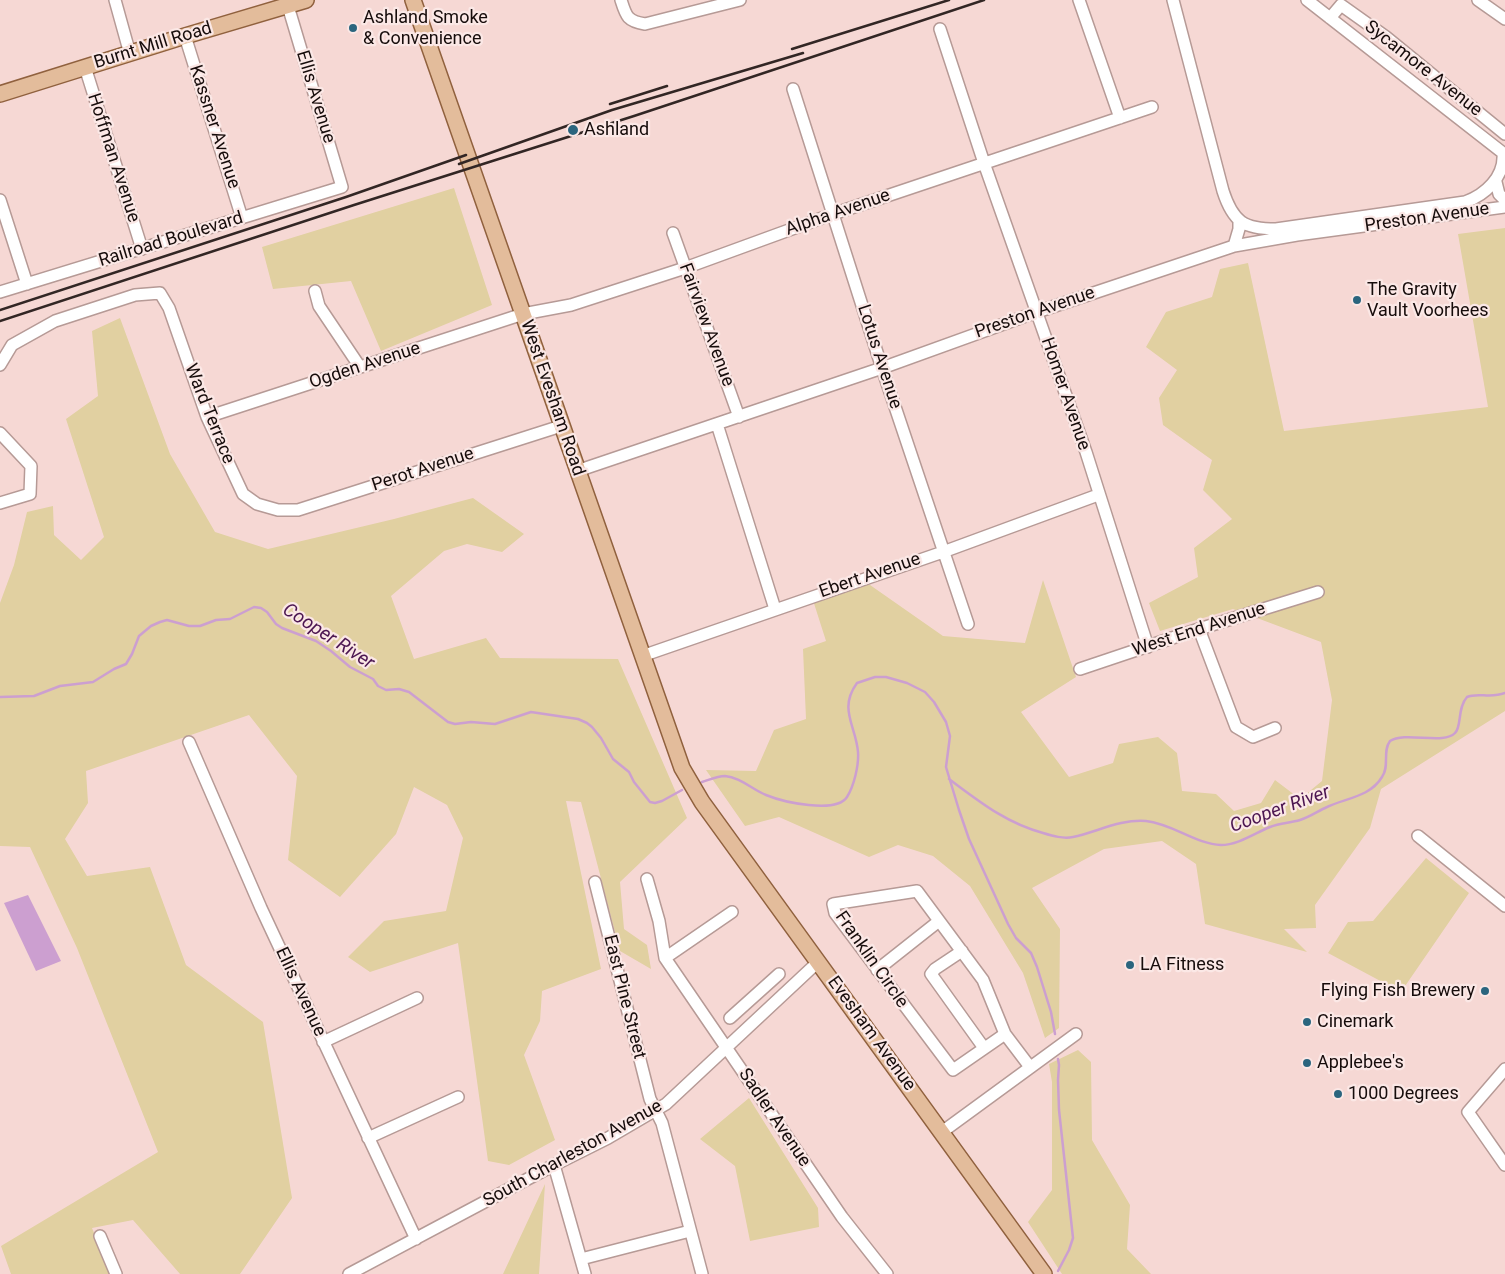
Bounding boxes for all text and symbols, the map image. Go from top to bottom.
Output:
place label: Ashland Smoke & Convenience [363,7,488,50]
street label: Sycamore Avenue [1360,16,1486,122]
street label: Burnt Mill Road [91,18,215,74]
marker: Ashland Smoke & Convenience [347,22,359,34]
street label: Ellis Avenue [291,48,339,146]
street label: Kassner Avenue [184,63,244,191]
street label: Hoffman Avenue [82,91,144,225]
place label: Ashland [584,119,649,141]
marker: Ashland [566,123,580,137]
street label: Alpha Avenue [783,185,893,241]
street label: Preston Avenue [1363,199,1491,237]
street label: Railroad Boulevard [96,208,246,272]
street label: Fairview Avenue [674,260,738,390]
place label: The Gravity Vault Voorhees [1367,279,1488,322]
street label: Preston Avenue [972,282,1098,344]
marker: The Gravity Vault Voorhees [1351,294,1363,306]
street label: Lotus Avenue [852,302,906,412]
street label: West Evesham Road [515,317,589,479]
street label: Homer Avenue [1036,335,1094,453]
street label: Ogden Avenue [307,338,423,394]
street label: Ward Terrace [179,361,239,467]
street label: Perot Avenue [369,443,477,497]
street label: Ebert Avenue [817,549,923,603]
street label: West End Avenue [1130,598,1268,662]
water label: Cooper River [278,599,378,675]
water label: Cooper River [1227,781,1333,839]
street label: Franklin Circle [830,908,912,1012]
street label: East Pine Street [598,933,650,1061]
street label: Ellis Avenue [270,944,330,1040]
place label: LA Fitness [1140,954,1224,976]
marker: LA Fitness [1124,959,1136,971]
street label: Evesham Avenue [822,973,920,1095]
place label: Flying Fish Brewery [1321,980,1475,1002]
marker: Flying Fish Brewery [1479,985,1491,997]
place label: Cinemark [1317,1011,1393,1033]
marker: Cinemark [1301,1016,1313,1028]
place label: Applebee's [1317,1052,1404,1074]
marker: Applebee's [1301,1057,1313,1069]
street label: Sadler Avenue [733,1065,815,1171]
place label: 1000 Degrees [1348,1083,1459,1105]
marker: 1000 Degrees [1332,1088,1344,1100]
street label: South Charleston Avenue [480,1096,666,1212]

